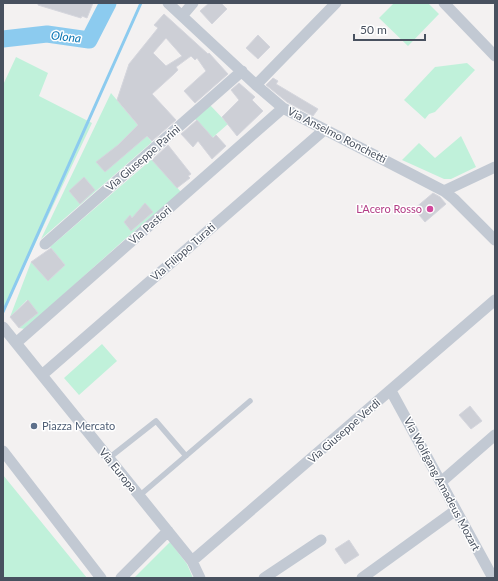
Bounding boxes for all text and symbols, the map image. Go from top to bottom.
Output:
scale bar [354,16,425,42]
text: 50 m [360,22,387,37]
water label: Olona [50,27,82,46]
street label: Via Anselmo Ronchetti [286,104,389,165]
street label: Via Giuseppe Parini [103,122,183,193]
street label: Via Pastori [126,202,174,247]
place label: L'Acero Rosso [356,202,422,215]
marker: L'Acero Rosso [425,204,435,214]
street label: Via Filippo Turati [148,220,218,283]
street label: Via Giuseppe Verdi [305,396,383,465]
street label: Via Wolfgang Amadeus Mozart [402,415,483,553]
place label: Piazza Mercato [42,419,115,432]
marker: Piazza Mercato [29,421,39,431]
street label: Via Europa [97,445,140,494]

